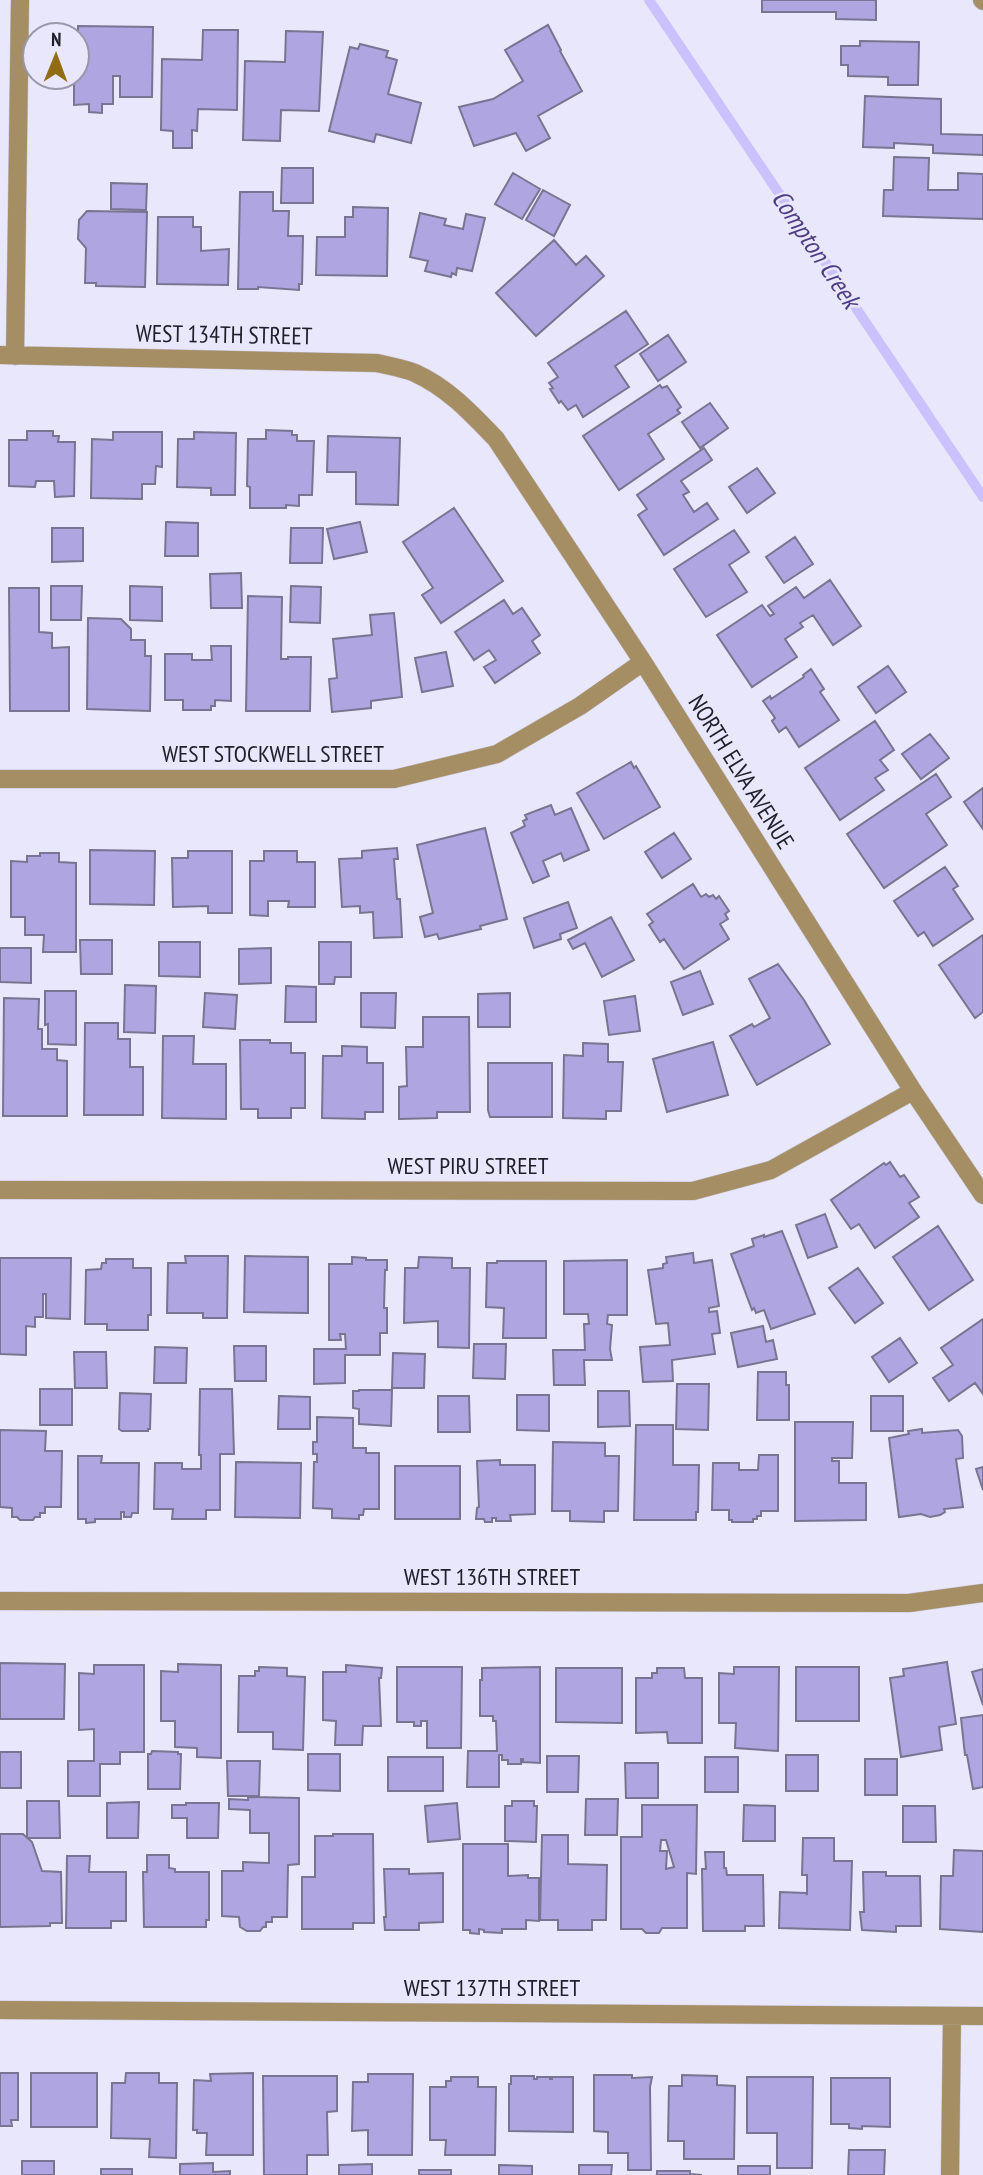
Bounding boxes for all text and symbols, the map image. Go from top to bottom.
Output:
north arrow [21,21,91,91]
text: N [51,27,62,51]
water label: Compton Creek [765,183,870,317]
street label: WEST 134TH STREET [135,317,313,352]
street label: NORTH ELVA AVENUE [682,689,801,855]
street label: WEST STOCKWELL STREET [162,738,384,769]
street label: WEST PIRU STREET [387,1150,549,1181]
street label: WEST 136TH STREET [404,1561,581,1592]
street label: WEST 137TH STREET [404,1972,581,2003]

